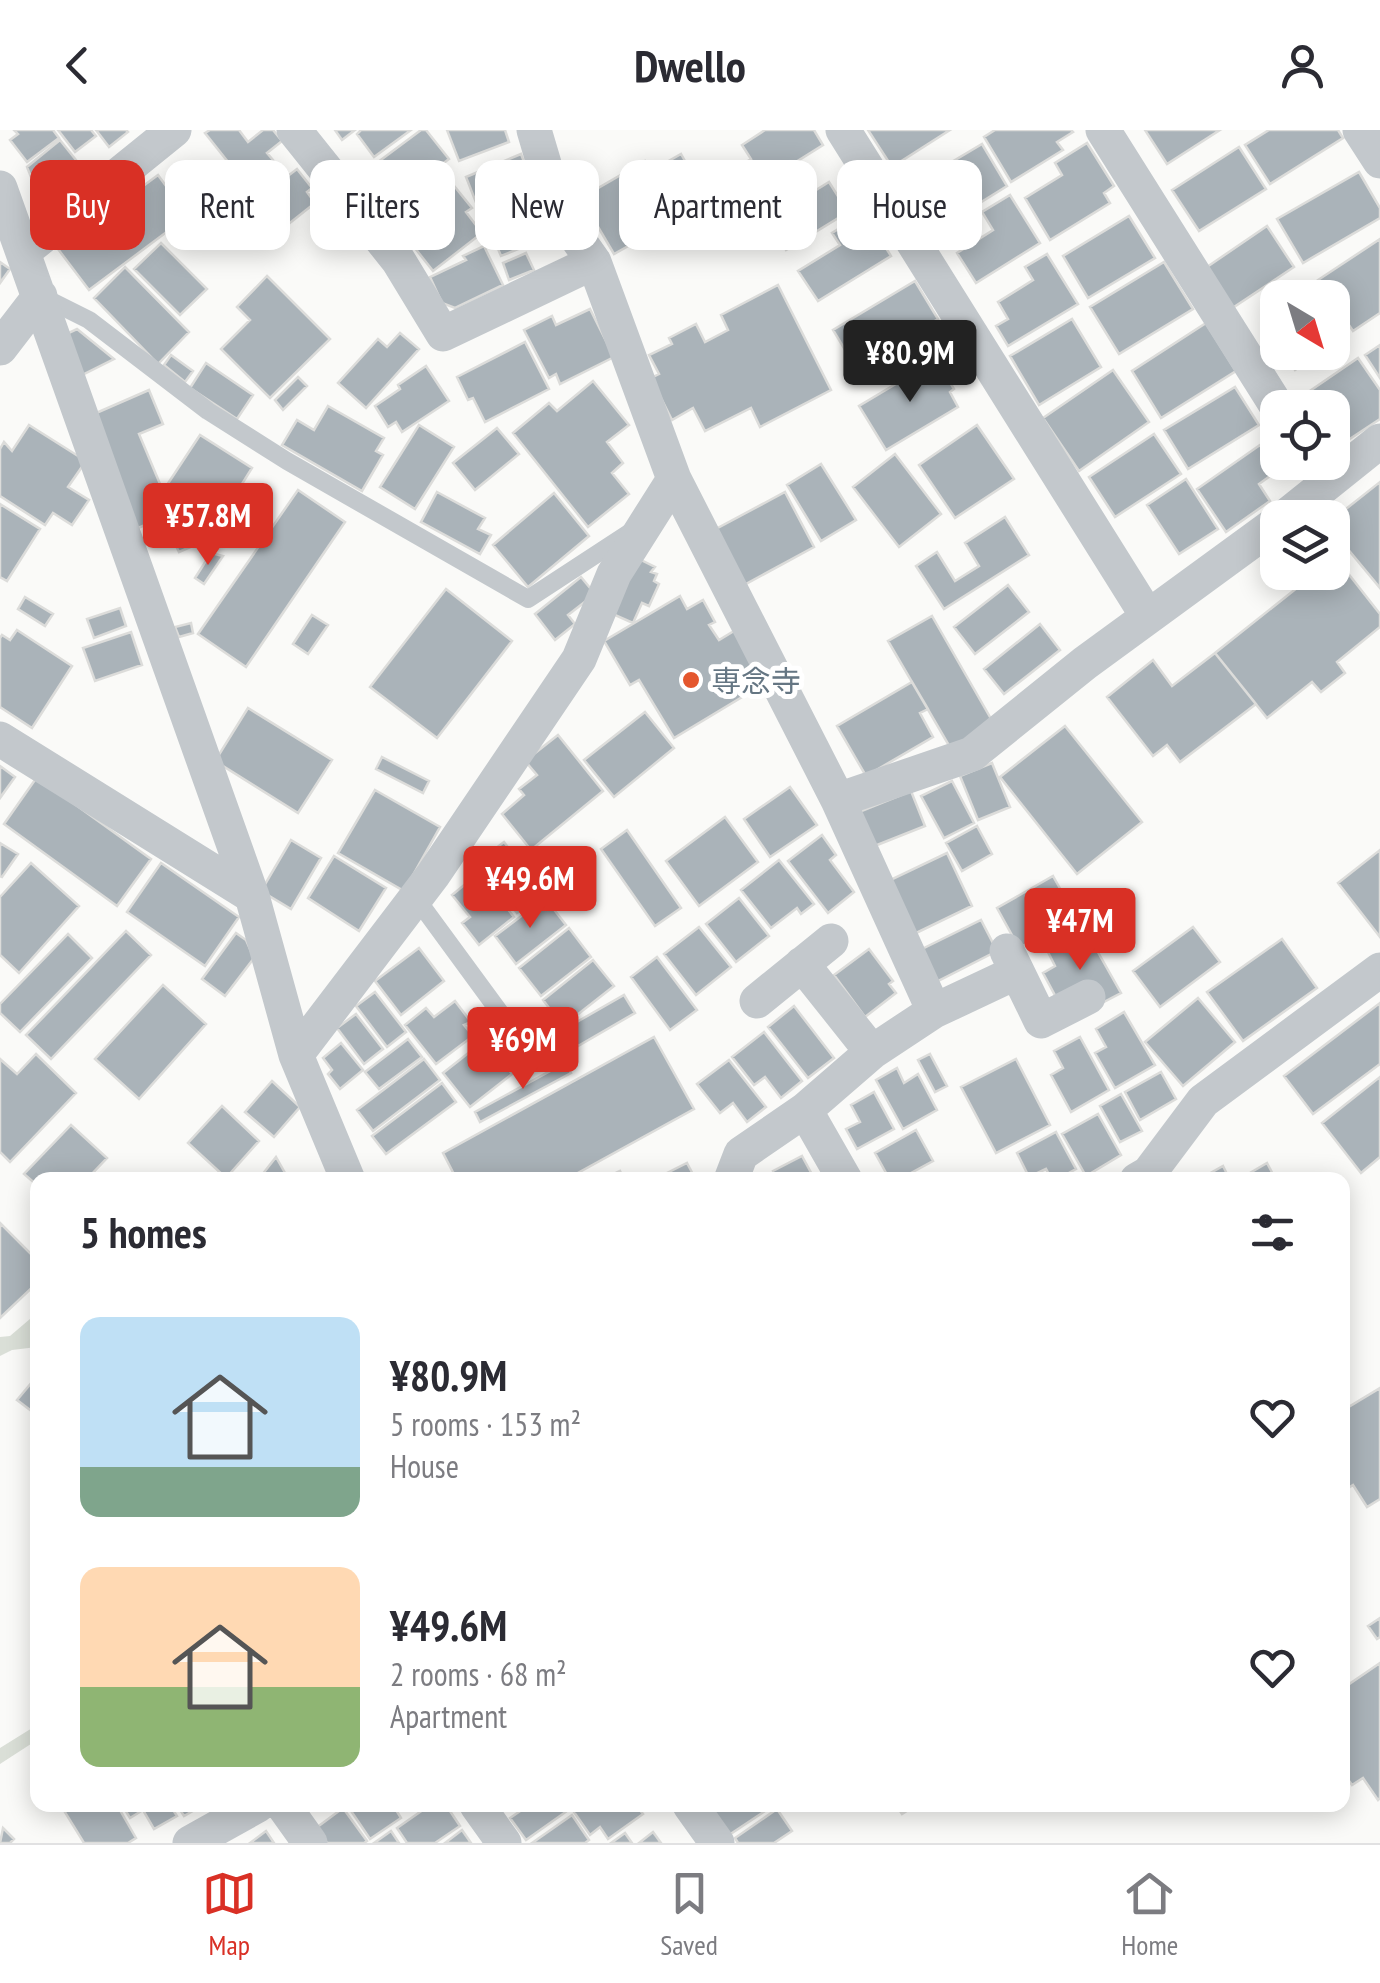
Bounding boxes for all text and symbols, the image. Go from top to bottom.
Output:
text: Dwello [634,36,746,94]
icon: back [50,38,105,93]
icon: person [1275,38,1330,93]
chip: Buy [30,160,145,250]
chip: Rent [165,160,290,250]
chip: Filters [310,160,455,250]
chip: New [475,160,599,250]
chip: Apartment [619,160,817,250]
chip: House [837,160,982,250]
north arrow [1260,280,1350,370]
map controls [1260,280,1350,590]
pin: ¥80.9M [829,320,991,405]
text: ¥80.9M [865,331,955,373]
button: locate [1260,390,1350,480]
pin: ¥57.8M [127,483,289,568]
text: ¥57.8M [165,494,251,536]
button: layers [1260,500,1350,590]
place label: 専念寺 [711,661,801,700]
marker: 専念寺 [680,669,702,691]
pin: ¥49.6M [449,846,611,931]
text: ¥49.6M [485,857,575,899]
pin: ¥47M [1021,888,1139,973]
text: ¥47M [1046,899,1114,941]
pin: ¥69M [464,1007,582,1092]
text: ¥69M [489,1018,557,1060]
text: 5 homes [80,1205,207,1260]
icon: filters [1245,1205,1300,1260]
text: ¥80.9M [390,1348,507,1403]
icon: home [160,1357,280,1477]
icon: heart [1245,1390,1300,1445]
text: 5 rooms · 153 m² [390,1403,581,1445]
text: House [390,1445,459,1487]
text: ¥49.6M [390,1598,507,1653]
icon: home [160,1607,280,1727]
icon: heart [1245,1640,1300,1695]
text: 2 rooms · 68 m² [390,1653,567,1695]
text: Apartment [390,1695,507,1737]
tab: Map [202,1866,257,1963]
tab: Saved [660,1866,718,1963]
tab: Home [1121,1866,1178,1963]

